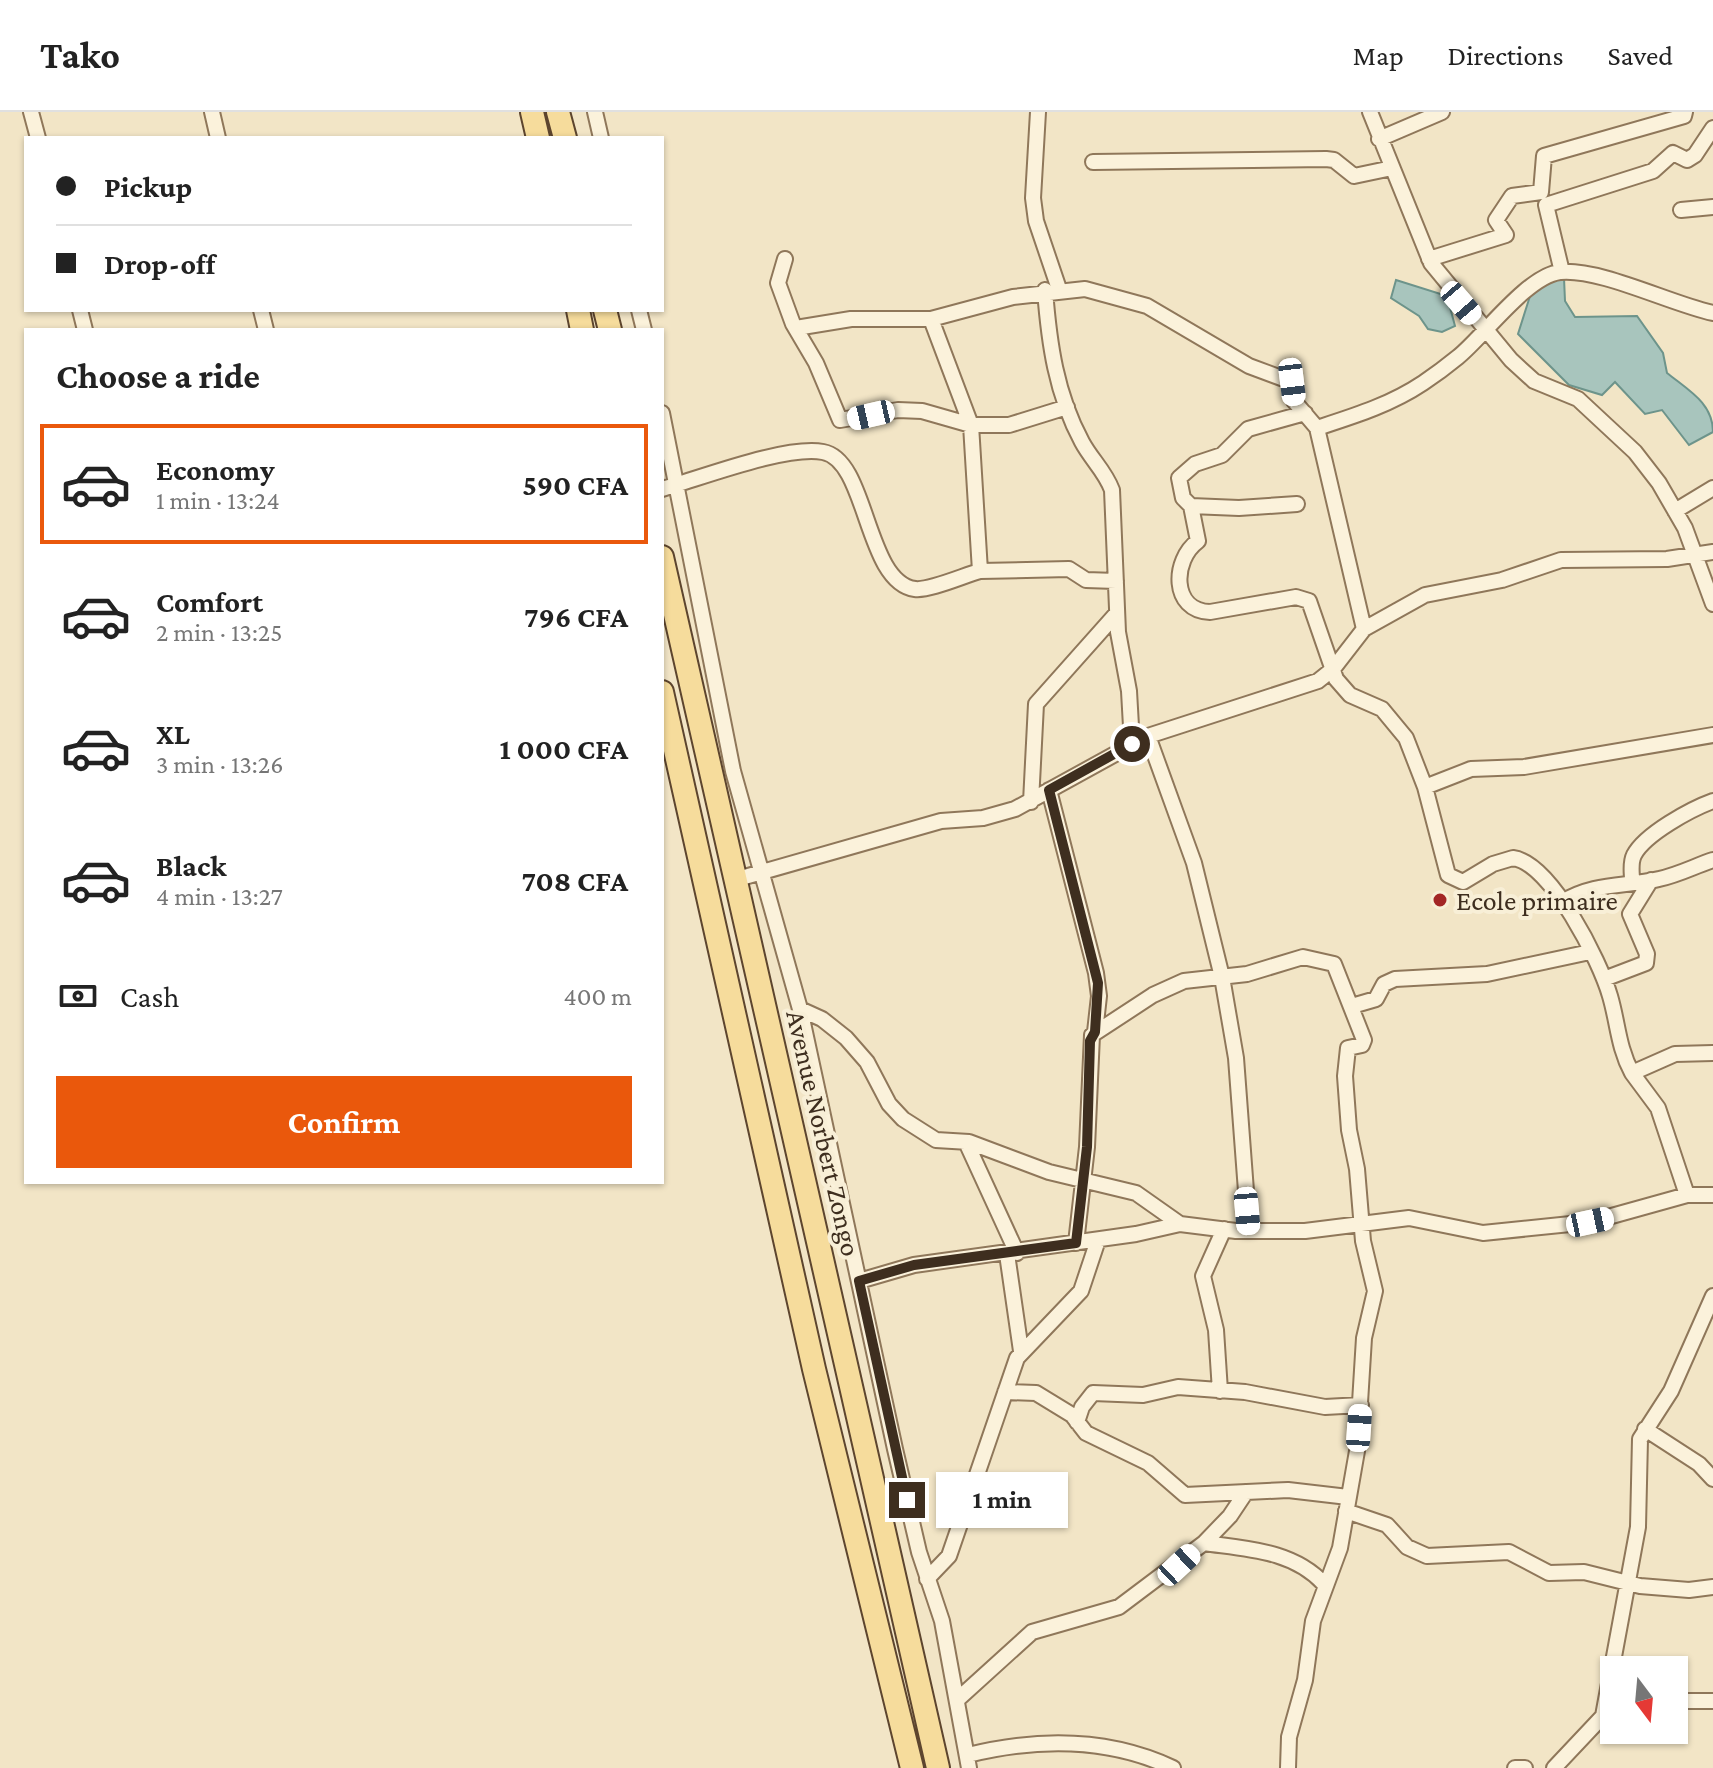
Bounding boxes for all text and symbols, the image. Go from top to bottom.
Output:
text: Tako [40,34,120,76]
text: Map [1353,40,1404,71]
text: Directions [1448,40,1563,71]
text: Saved [1607,40,1673,71]
text: Pickup [104,170,192,203]
text: Drop-off [104,247,215,280]
car [1436,277,1486,329]
text: Choose a ride [56,356,260,396]
car [1277,357,1307,407]
car [845,398,897,432]
icon: car [60,448,132,520]
text: Economy [156,453,275,486]
text: 590 CFA [522,468,628,501]
text: 1 min · 13:24 [156,486,280,515]
icon: car [60,580,132,652]
text: Comfort [156,585,263,618]
text: 796 CFA [524,600,628,633]
text: 2 min · 13:25 [156,618,283,647]
icon: car [60,712,132,784]
text: XL [156,717,190,750]
route start [1114,726,1150,762]
text: 1 000 CFA [500,732,628,765]
text: 3 min · 13:26 [156,750,283,779]
icon: car [60,844,132,916]
text: Black [156,849,227,882]
text: 708 CFA [521,864,628,897]
text: 4 min · 13:27 [156,882,283,911]
place label: Ecole primaire [1456,885,1618,916]
marker: Ecole primaire [1431,891,1449,909]
icon: cash [56,974,100,1018]
text: Cash [120,980,179,1013]
text: 400 m [564,982,632,1011]
street label: Avenue Norbert Zongo [780,1007,867,1259]
button: Confirm [56,1076,632,1168]
car [1233,1186,1261,1236]
car [1564,1205,1616,1239]
car [1345,1403,1373,1453]
callout: 1 min [935,1472,1067,1528]
route end [889,1482,925,1518]
text: 1 min [972,1485,1032,1514]
car [1153,1540,1205,1590]
north arrow [1600,1656,1688,1744]
map controls [1600,1656,1688,1744]

